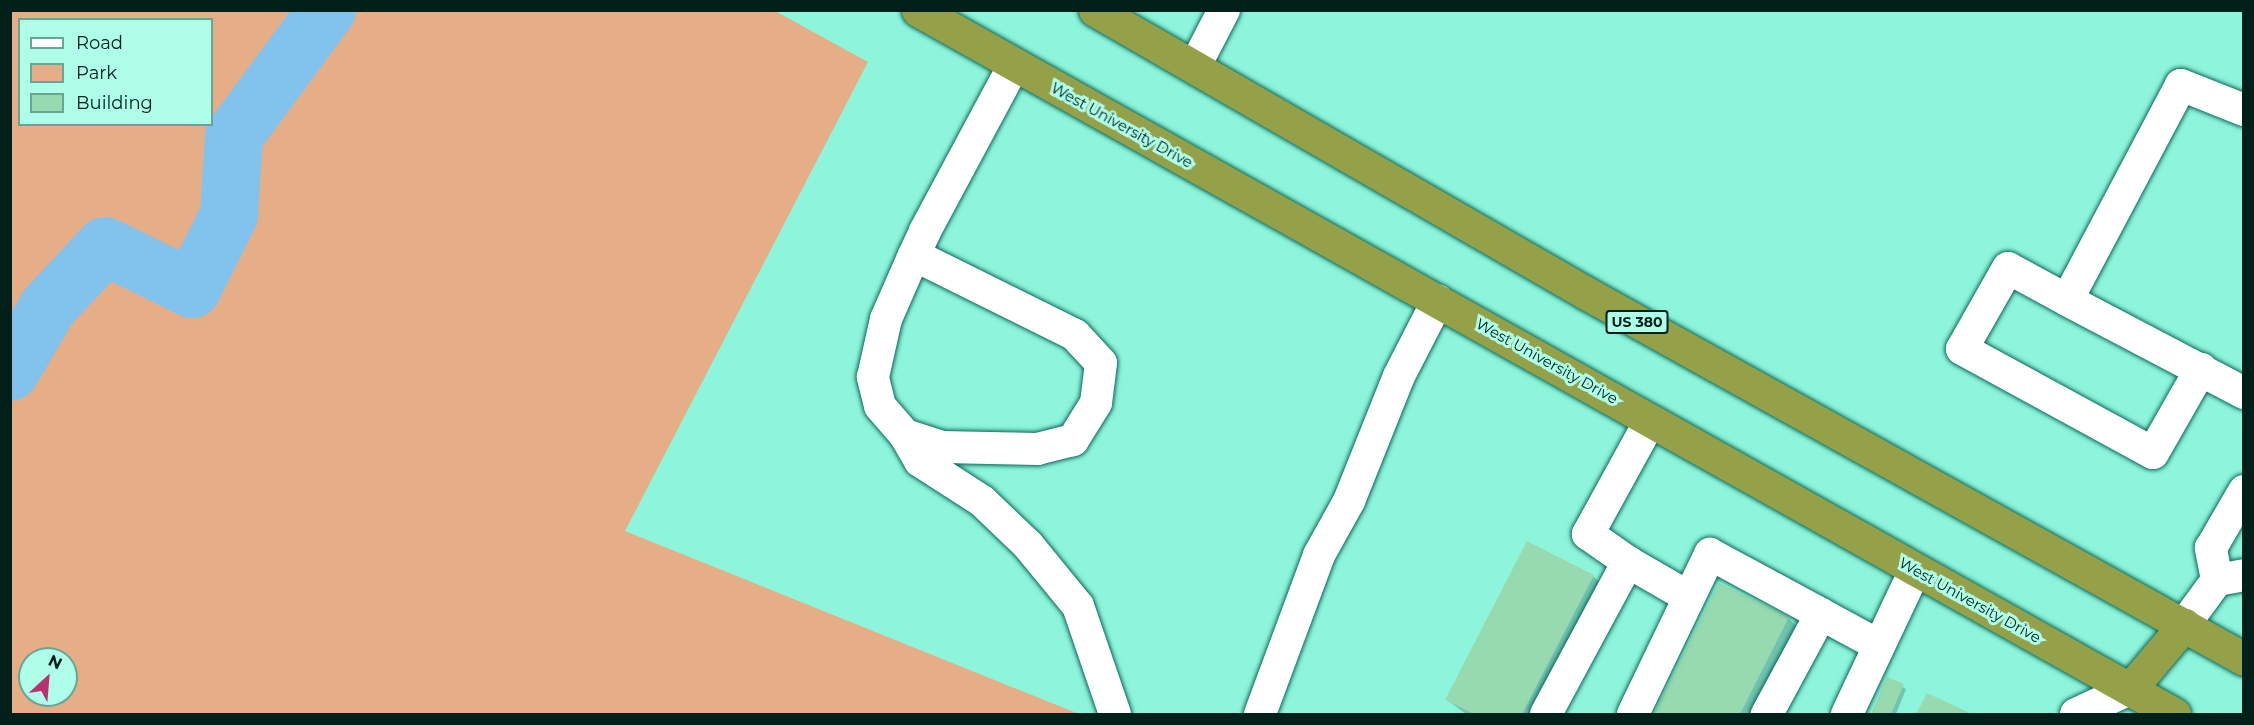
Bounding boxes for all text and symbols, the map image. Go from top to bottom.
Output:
legend [18,18,213,126]
text: Road [76,32,123,54]
text: Park [76,62,117,84]
street label: West University Drive [1048,78,1196,172]
text: Building [76,92,153,114]
road number: US 380 [1606,311,1668,333]
street label: West University Drive [1473,314,1621,408]
street label: West University Drive [1896,553,2044,647]
north arrow [18,647,78,707]
text: N [45,651,65,674]

